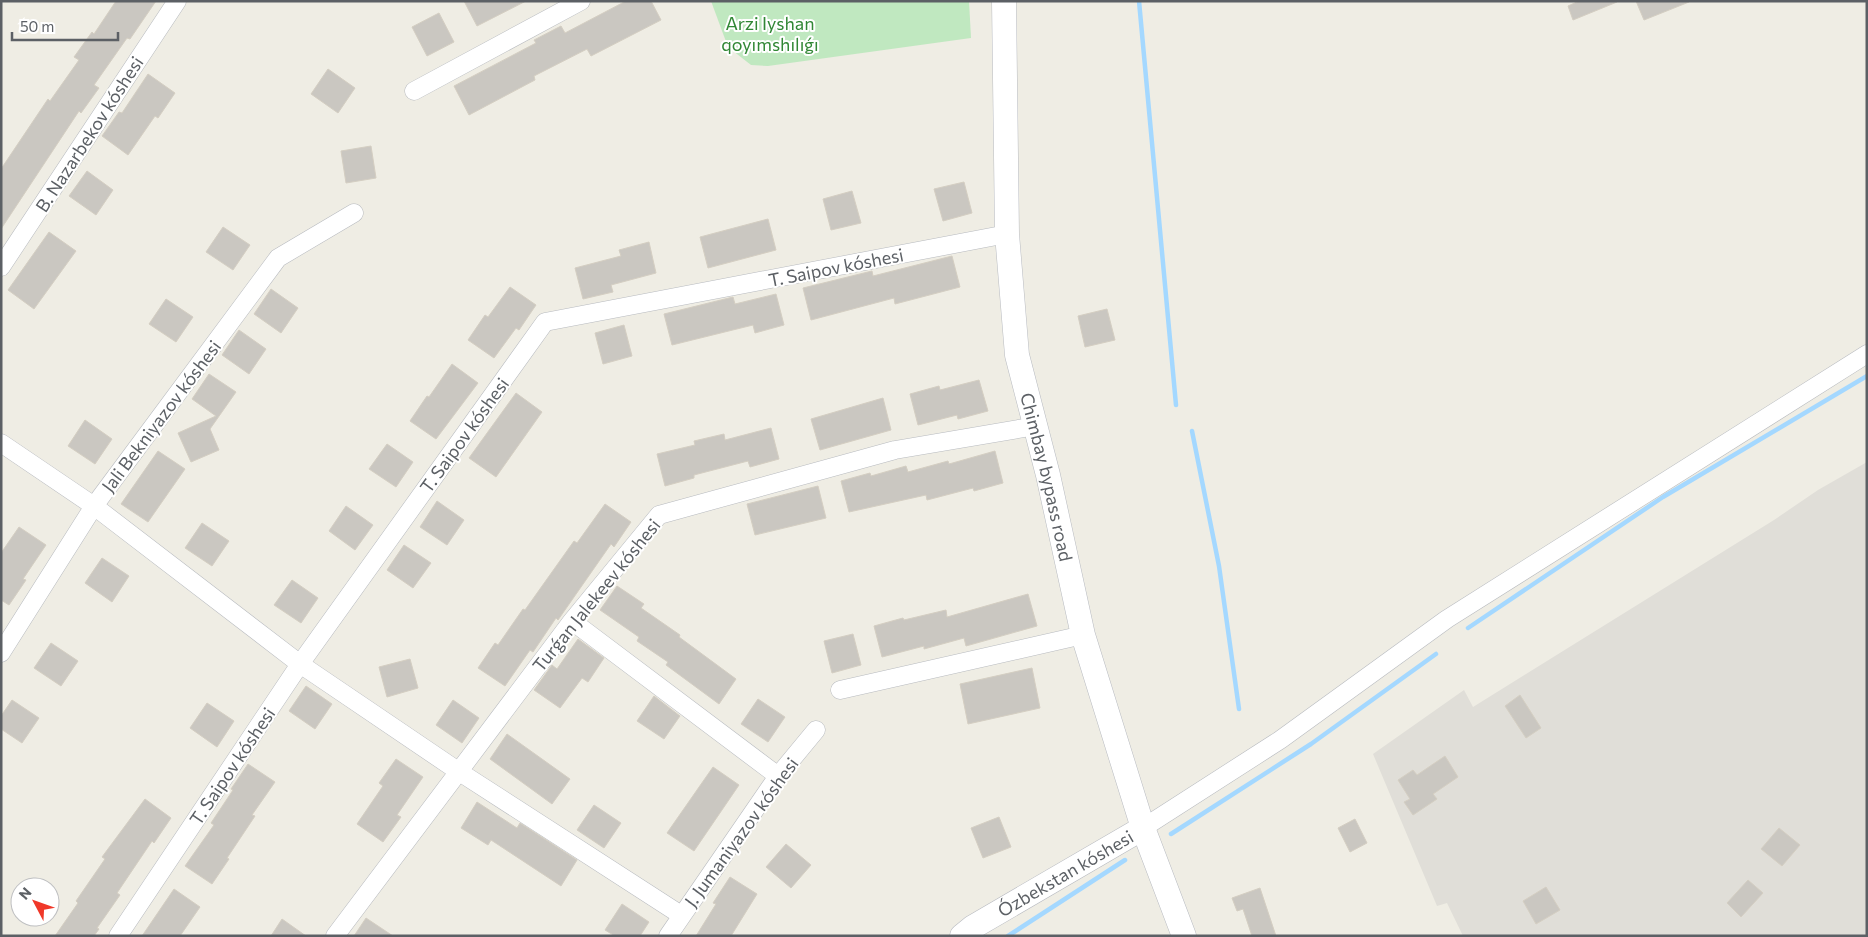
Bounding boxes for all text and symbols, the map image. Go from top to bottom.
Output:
scale bar [12,10,119,42]
park label: Arzi Iyshan qoyımshılıǵı [721,12,819,55]
text: 50 m [20,17,54,35]
street label: B. Nazarbekov kóshesi [30,52,148,216]
street label: T. Saipov kóshesi [767,243,905,291]
street label: Jali Bekniyazov kóshesi [97,336,225,496]
street label: T. Saipov kóshesi [415,373,513,497]
street label: Chimbay bypass road [1016,390,1078,563]
street label: Turǵan Jalekeev kóshesi [528,514,664,676]
street label: T. Saipov kóshesi [185,703,279,829]
street label: J. Jumaniyazov kóshesi [679,753,803,911]
street label: Ózbekstan kóshesi [994,825,1137,921]
north arrow [10,877,60,927]
text: N [15,884,35,903]

